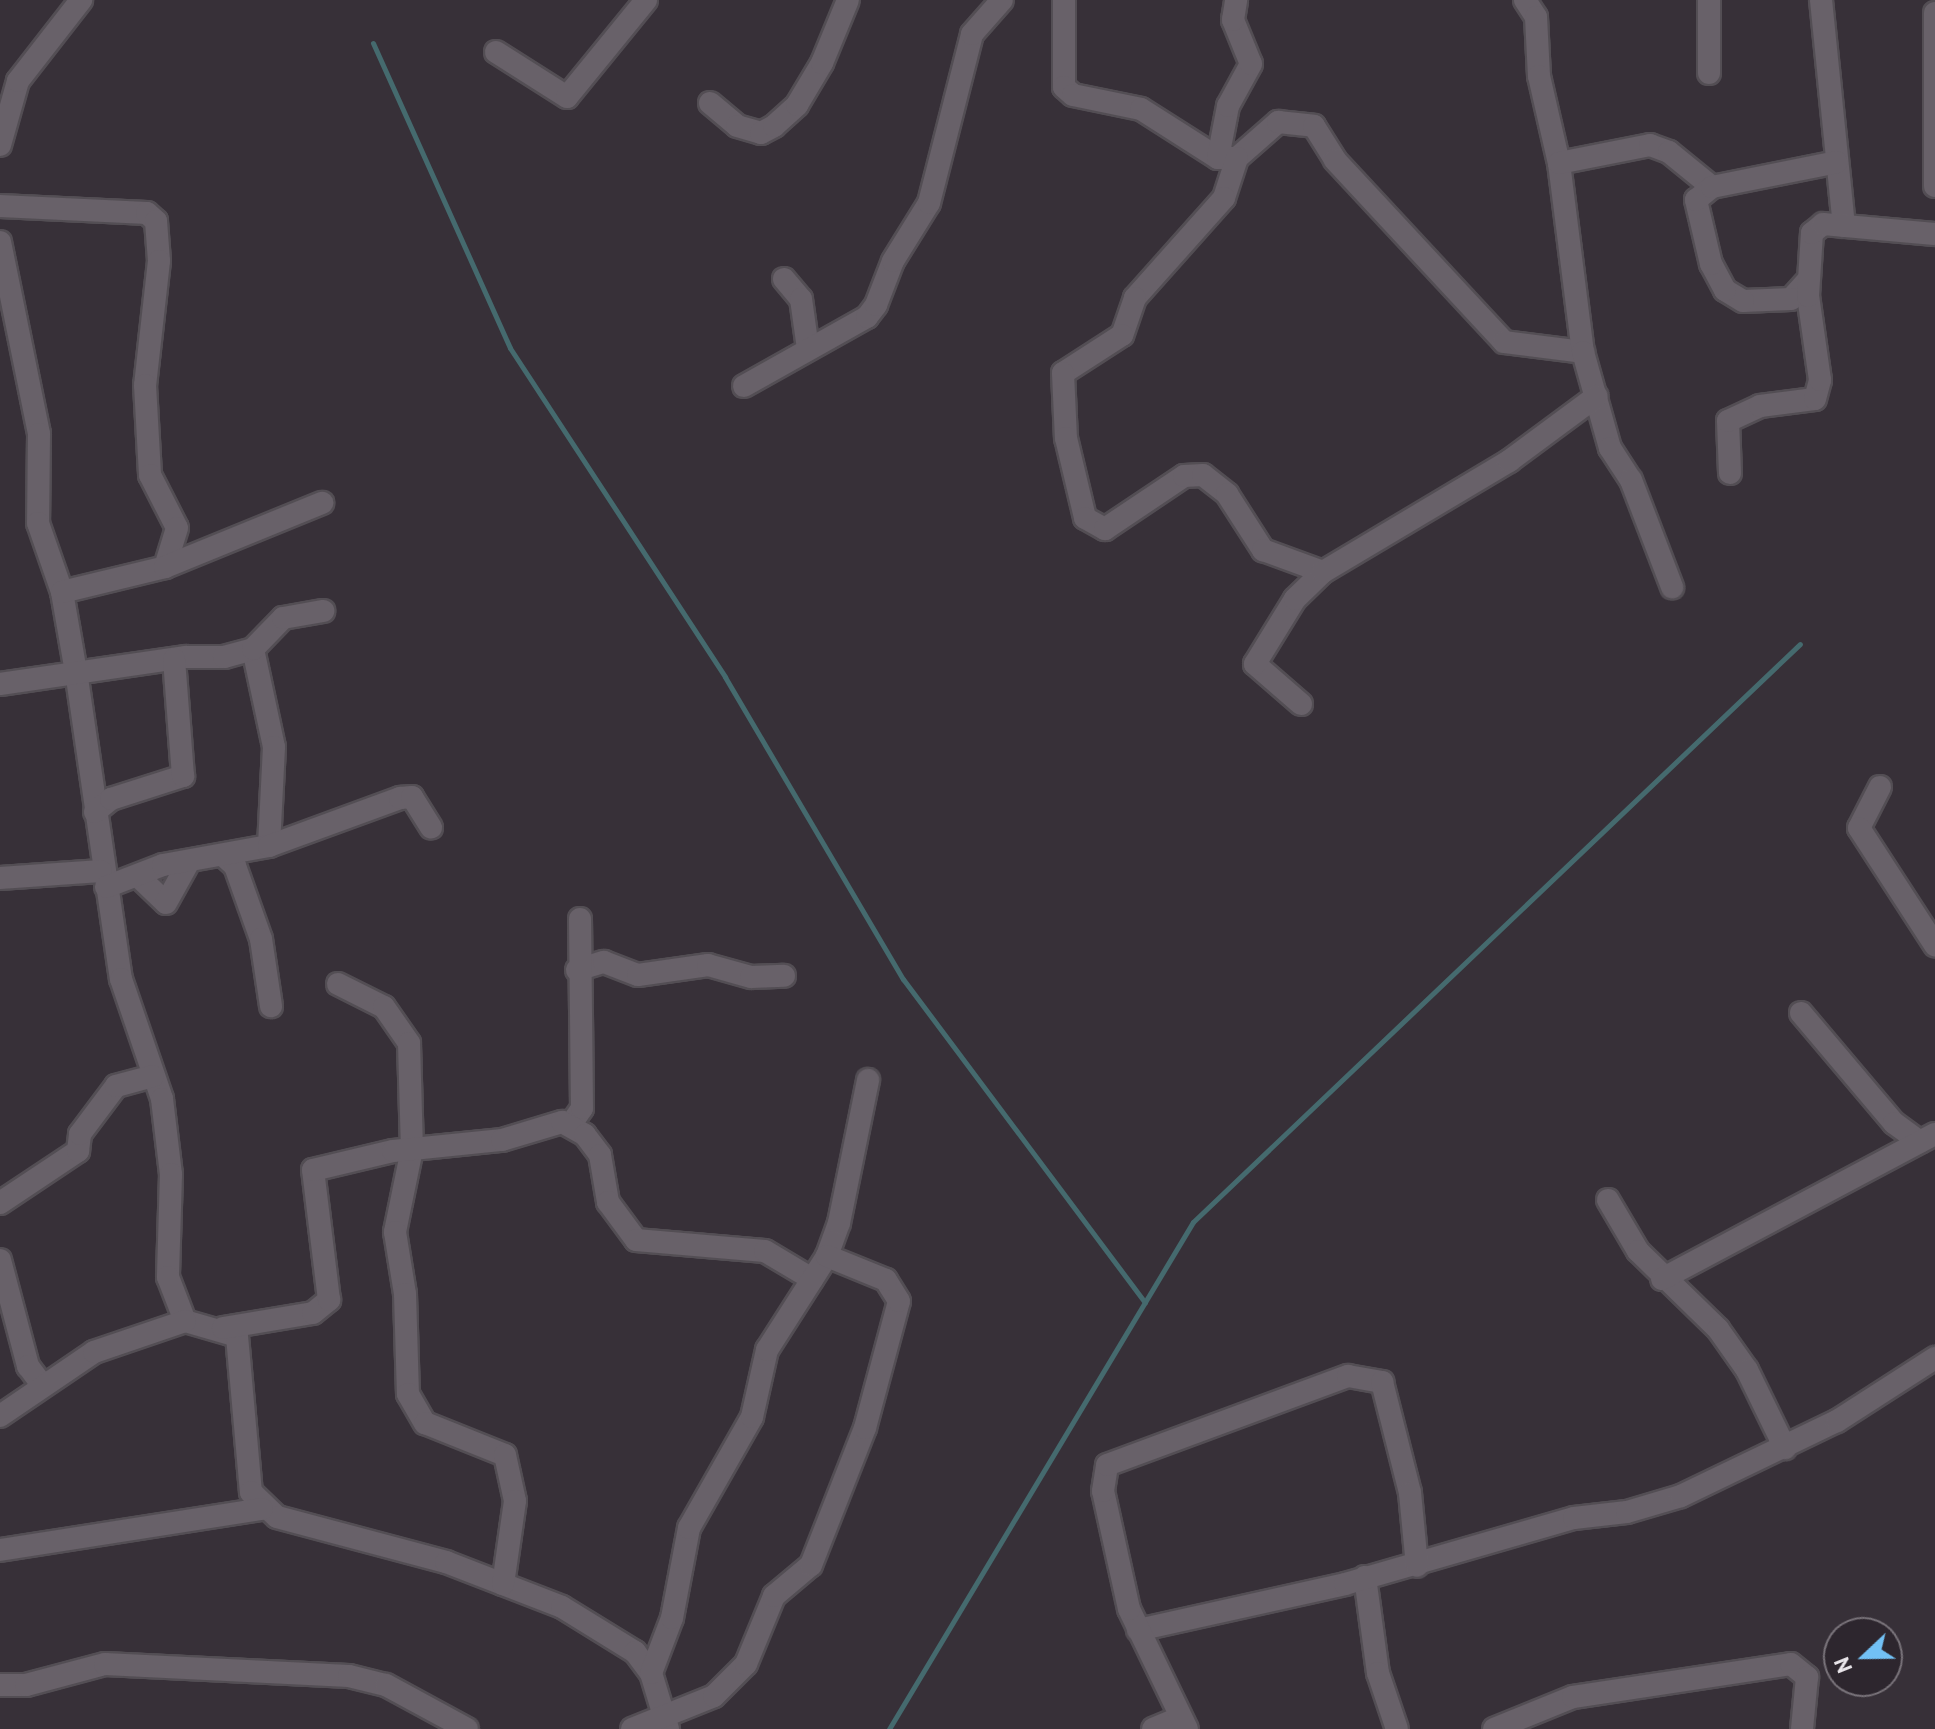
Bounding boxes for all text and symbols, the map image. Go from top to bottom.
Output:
north arrow [1823,1617,1903,1697]
text: N [1827,1653,1858,1677]

